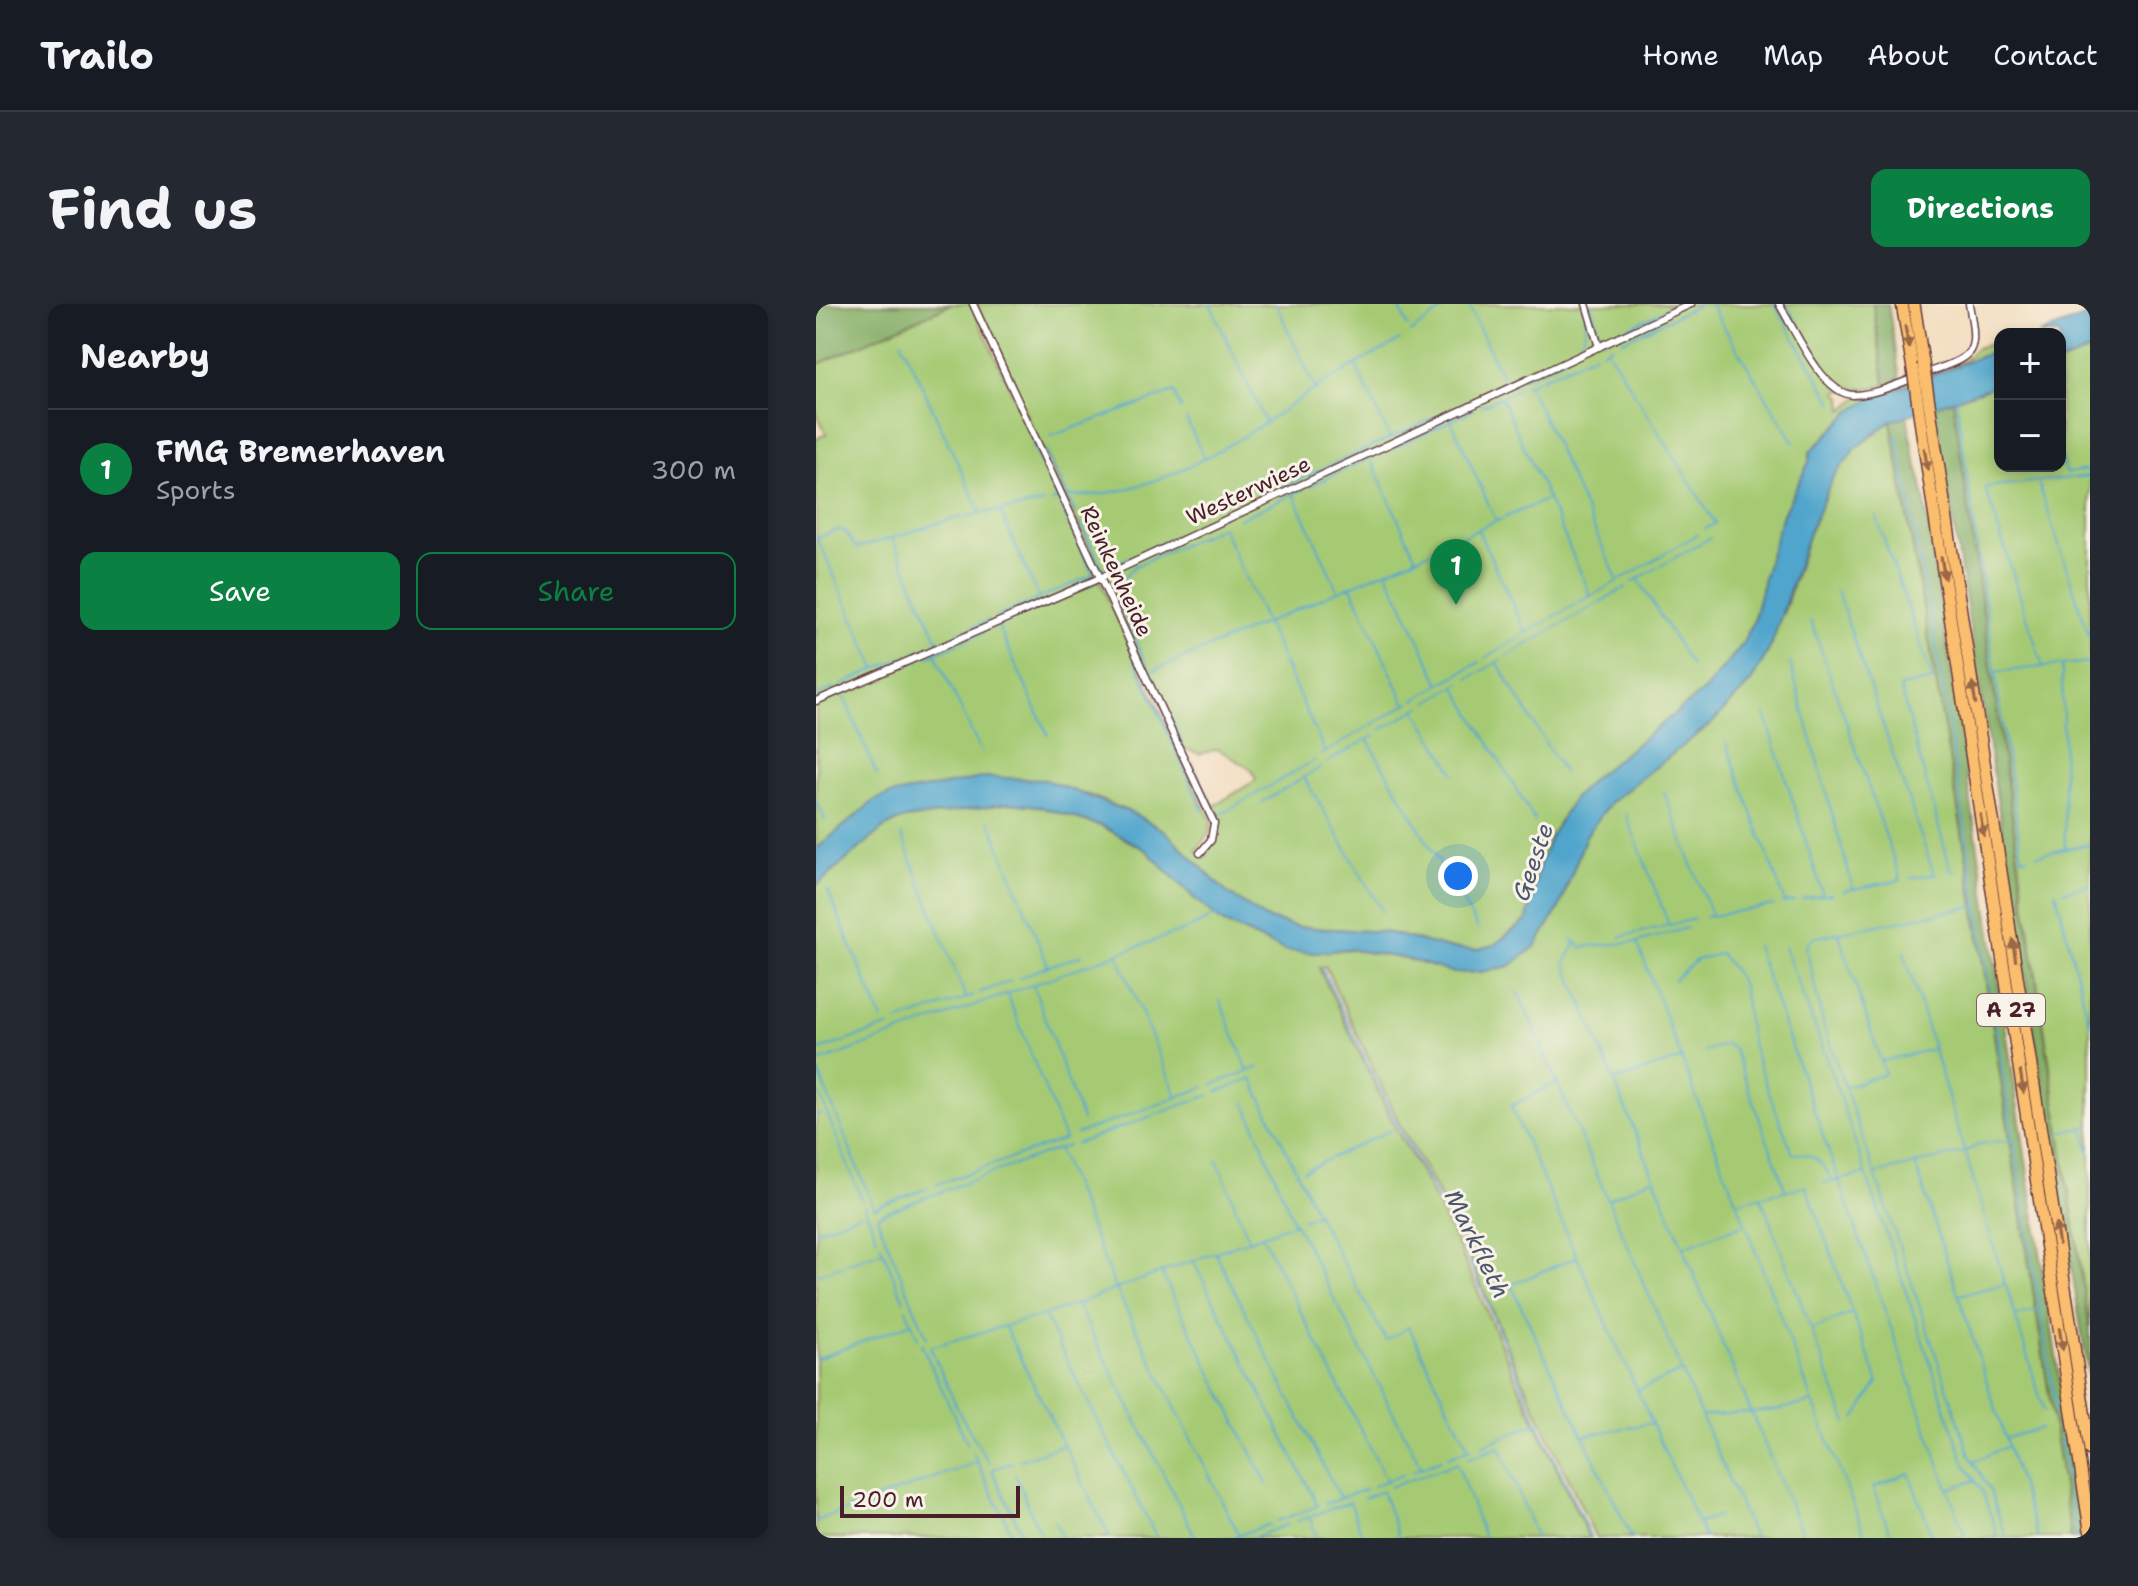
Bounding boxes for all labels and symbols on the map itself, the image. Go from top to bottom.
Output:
one-way arrow [1901,324,1914,349]
one-way arrow [1920,447,1933,472]
street label: Westerwiese [1181,449,1315,532]
street label: Reinkenheide [1074,501,1160,641]
pin: 1 [1430,539,1482,605]
one-way arrow [1937,555,1949,580]
one-way arrow [1967,680,1980,705]
one-way arrow [1976,812,1989,837]
water label: Geeste [1505,819,1561,905]
your location [1438,856,1478,896]
one-way arrow [2007,937,2019,962]
road number: A 27 [1977,994,2045,1026]
one-way arrow [2016,1069,2029,1094]
water label: Markfleth [1437,1184,1517,1304]
one-way arrow [2050,1221,2063,1246]
one-way arrow [2055,1326,2068,1351]
scale bar [840,1482,1020,1518]

